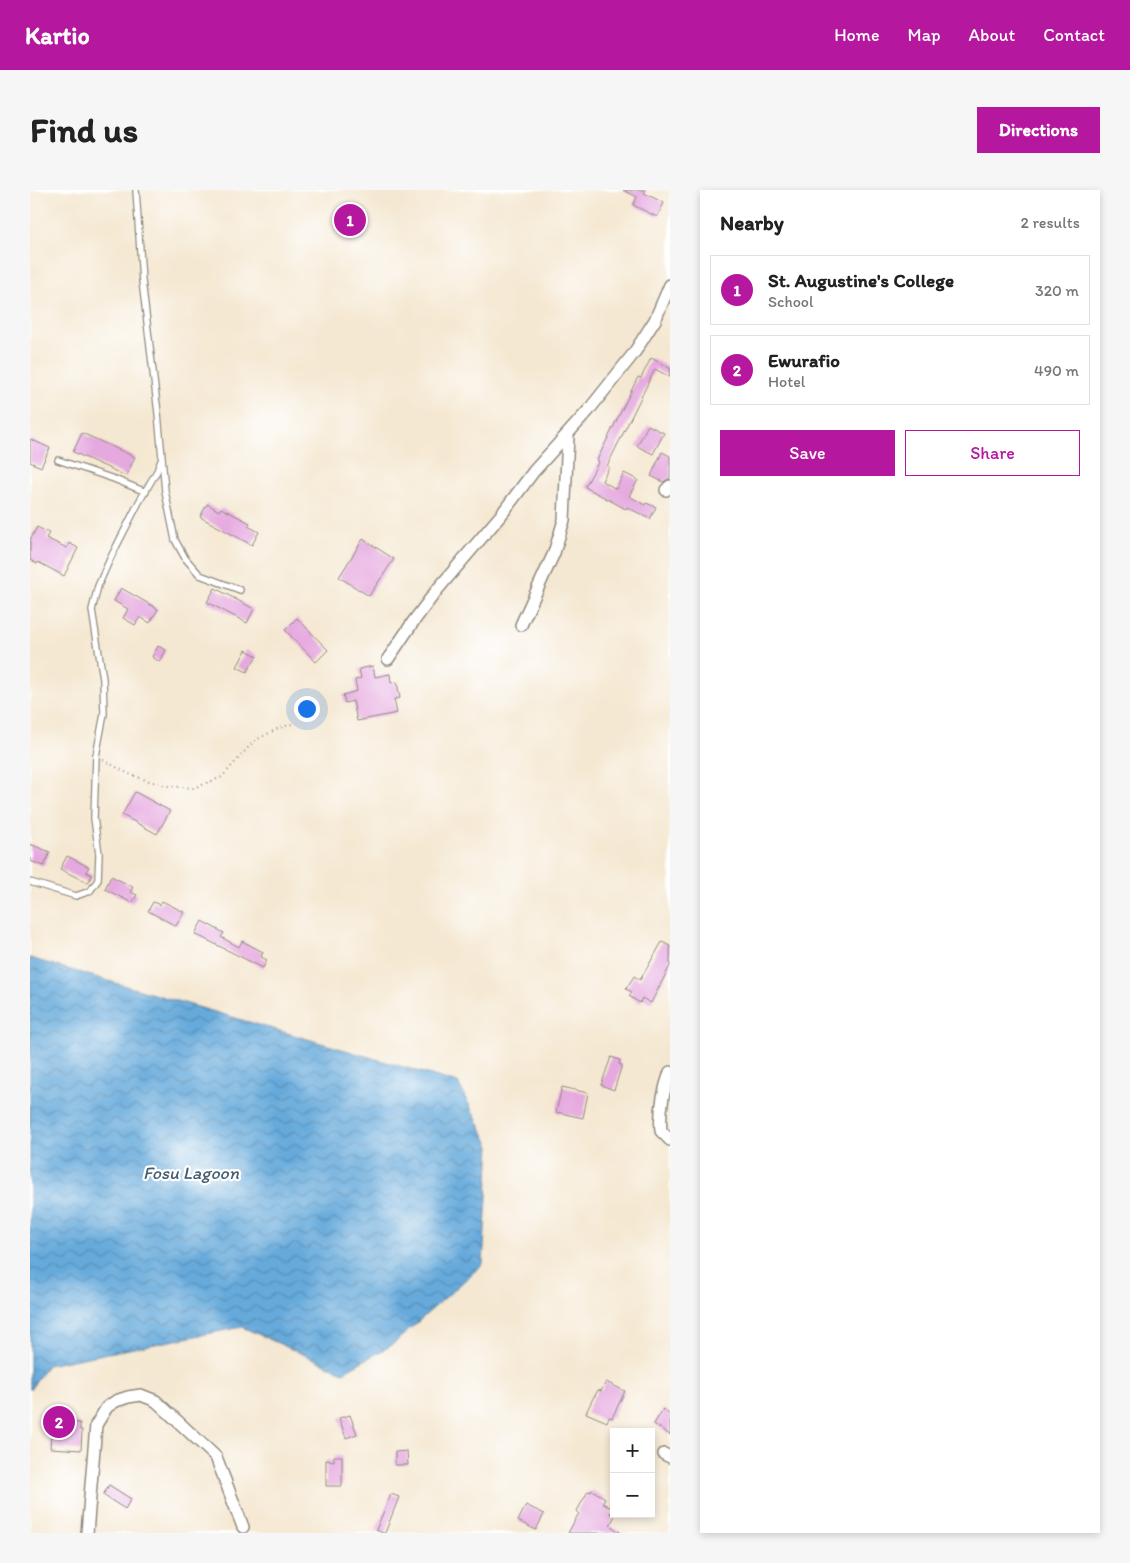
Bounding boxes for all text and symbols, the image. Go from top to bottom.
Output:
text: Kartio [25,21,90,50]
text: Home [834,24,880,46]
text: Map [908,24,941,46]
text: About [969,24,1015,46]
text: Contact [1043,24,1105,46]
button: Directions [977,107,1100,153]
text: Find us [30,109,138,151]
pin: 1 [334,201,366,239]
text: Nearby [720,210,784,235]
text: 2 results [1020,213,1080,232]
text: St. Augustine's College [768,269,954,292]
text: 1 [733,281,741,300]
text: 320 m [1035,281,1079,300]
text: School [768,292,814,311]
text: Ewurafio [768,349,840,372]
text: 2 [733,361,741,380]
text: 490 m [1034,361,1079,380]
text: Hotel [768,372,805,391]
button: Save [720,430,895,476]
button: Share [905,430,1080,476]
your location [294,696,320,722]
water label: Fosu Lagoon [143,1162,240,1184]
pin: 2 [43,1403,75,1441]
map controls [610,1428,655,1518]
button: + [610,1428,655,1473]
button: − [610,1473,655,1518]

